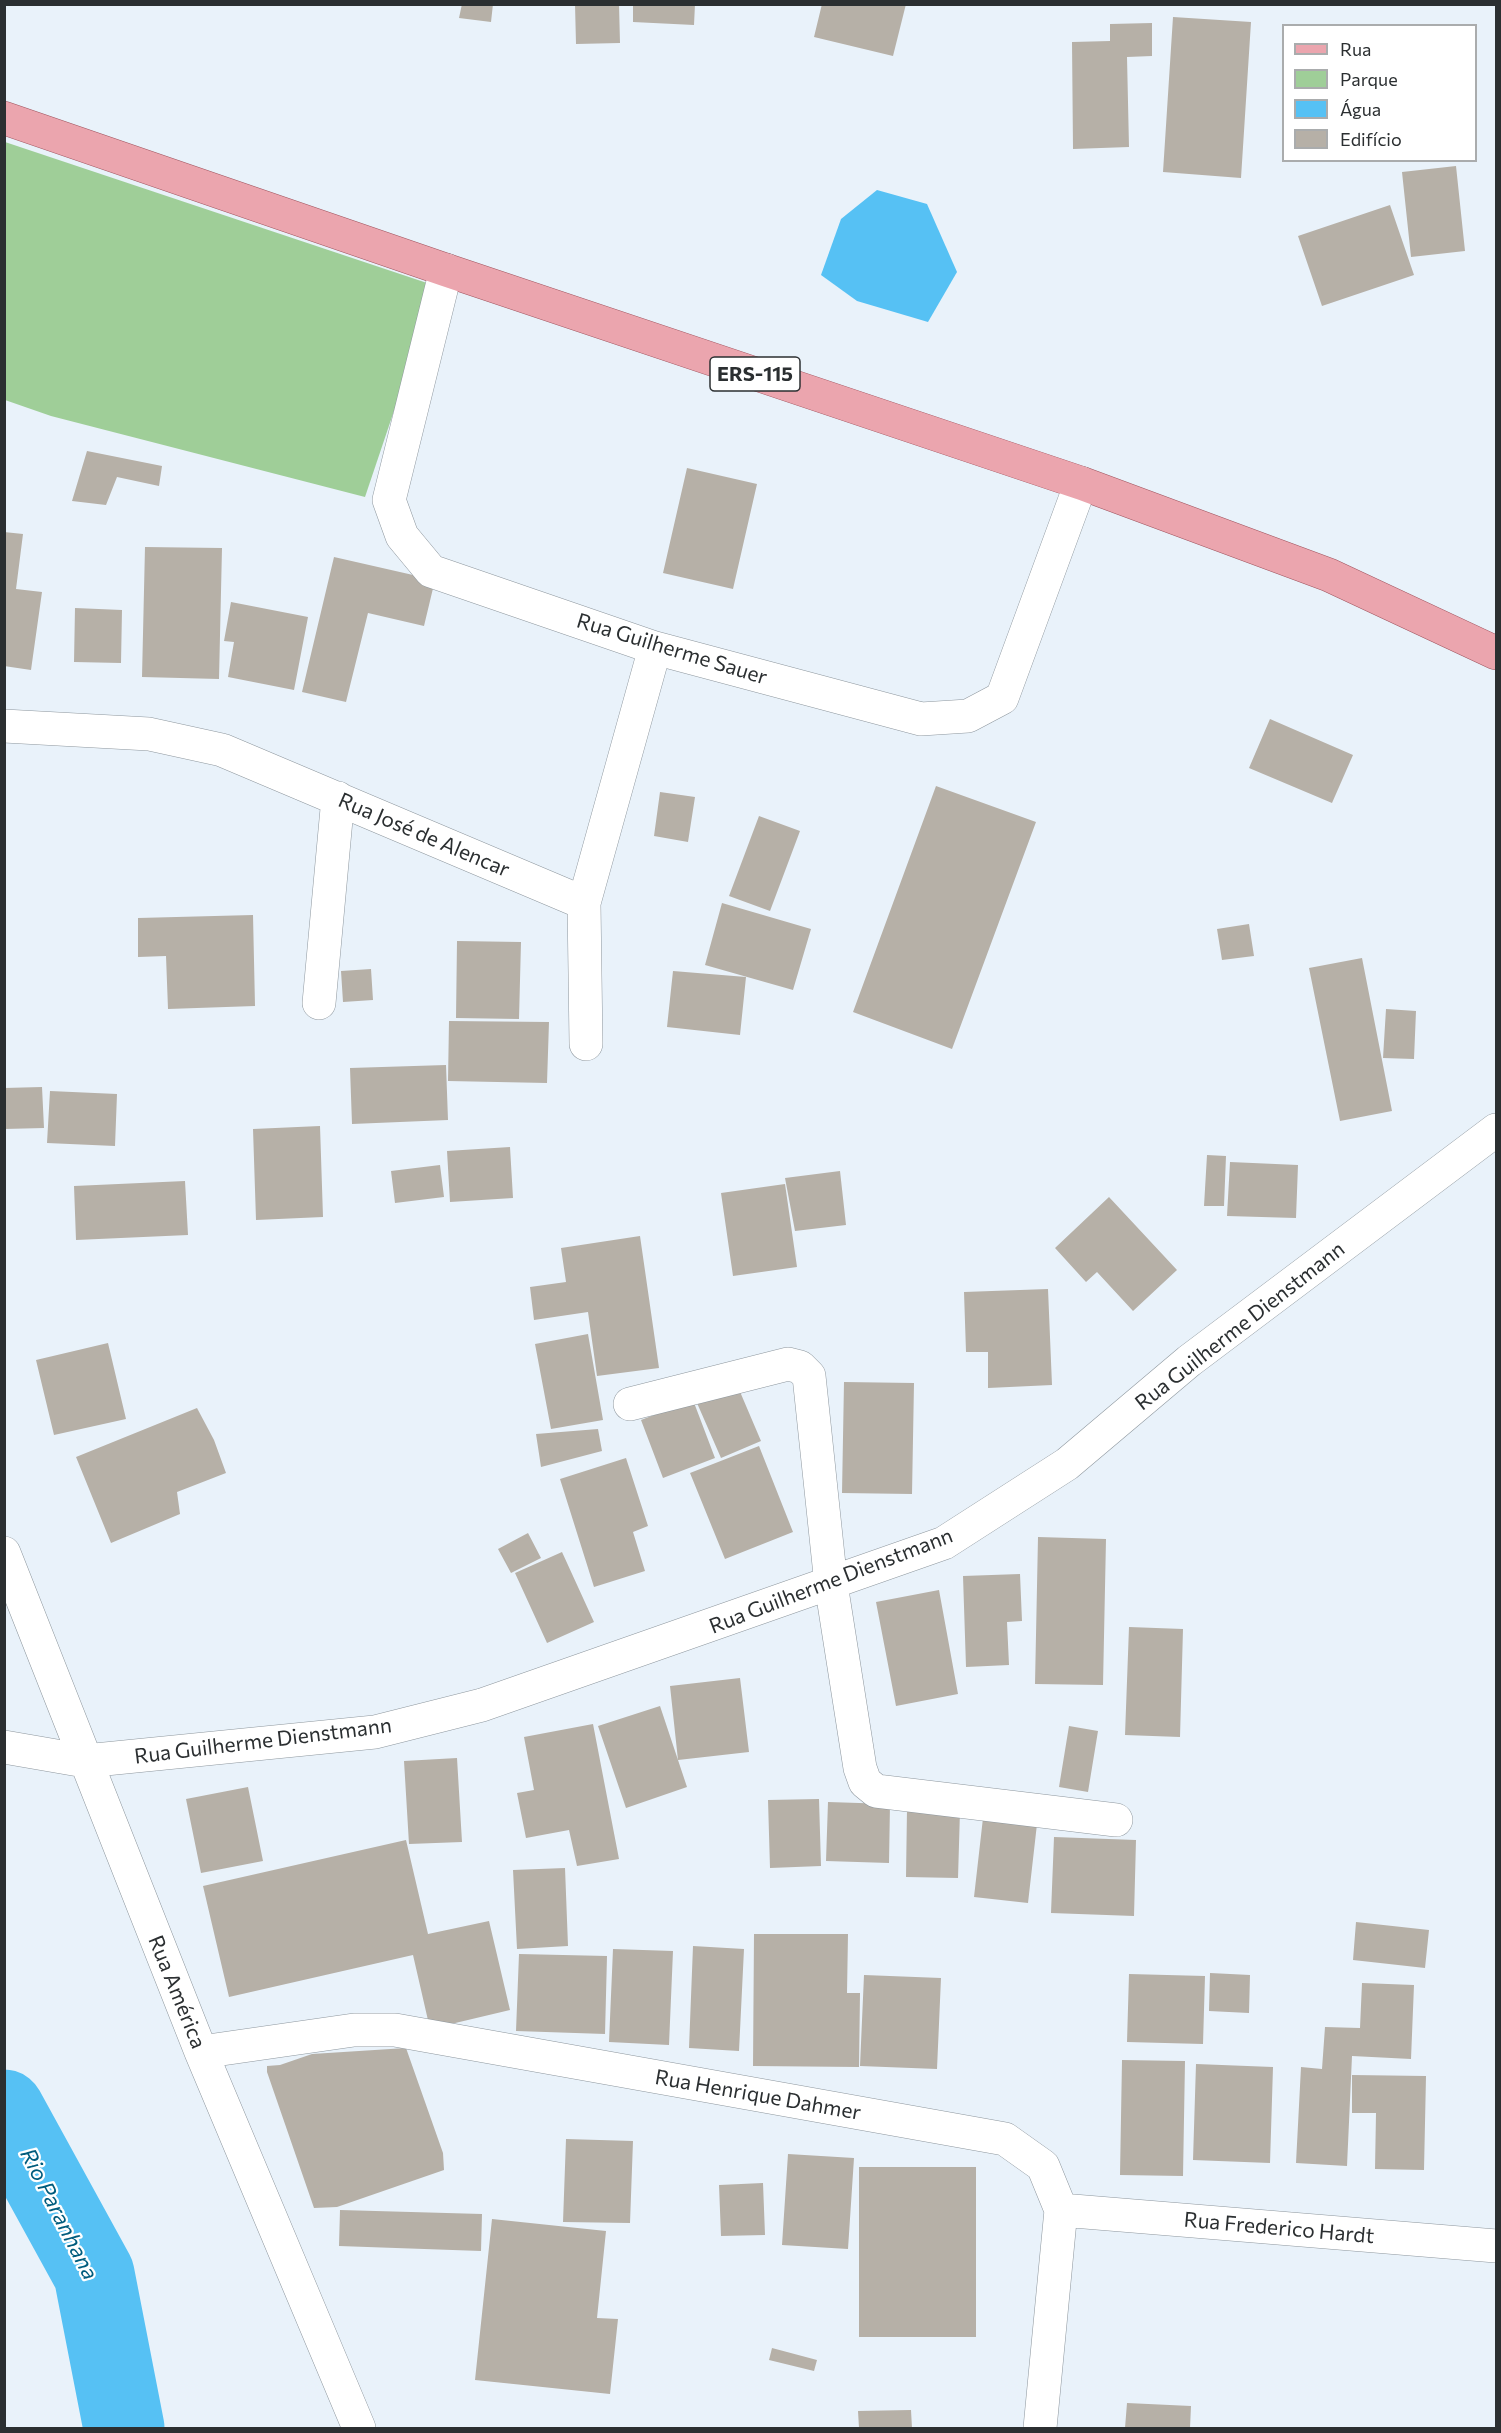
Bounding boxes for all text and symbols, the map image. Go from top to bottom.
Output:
legend [1282,24,1477,162]
text: Rua [1340,38,1371,60]
text: Parque [1340,68,1398,90]
text: Água [1340,98,1381,120]
text: Edifício [1340,128,1402,150]
road number: ERS-115 [710,357,800,391]
street label: Rua Guilherme Sauer [574,608,770,690]
street label: Rua José de Alencar [335,788,513,882]
street label: Rua Guilherme Dienstmann [1130,1236,1350,1416]
street label: Rua Guilherme Dienstmann [706,1523,956,1639]
street label: Rua Guilherme Dienstmann [133,1713,393,1769]
street label: Rua América [143,1932,211,2052]
street label: Rua Henrique Dahmer [653,2064,863,2126]
water label: Rio Paranhana [15,2144,103,2284]
street label: Rua Frederico Hardt [1183,2207,1375,2249]

